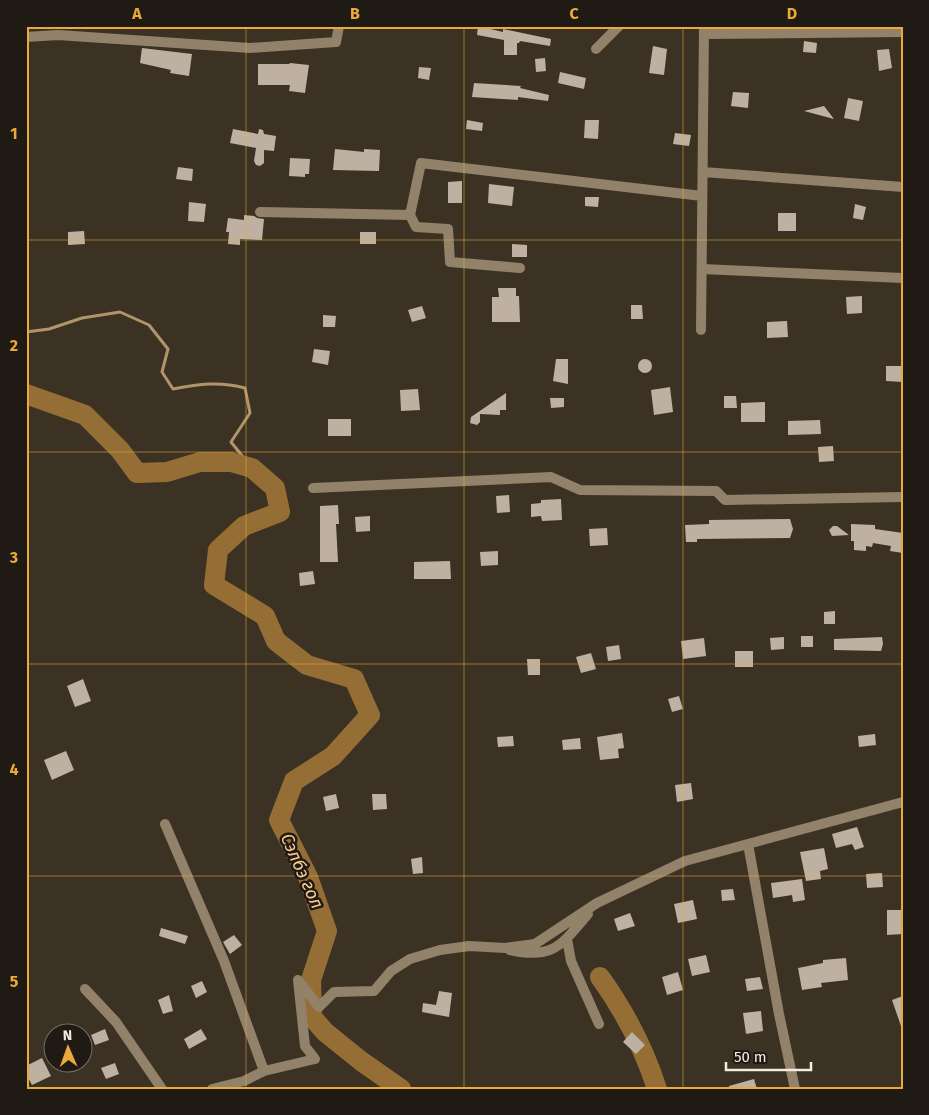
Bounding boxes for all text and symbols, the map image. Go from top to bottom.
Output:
text: A [131,4,142,23]
text: B [350,4,360,23]
text: C [569,4,579,23]
text: D [787,4,797,23]
text: 1 [10,124,18,143]
text: 2 [10,336,18,355]
text: 3 [9,548,18,567]
text: 4 [9,760,19,779]
water label: Сэлбэ гол [276,830,328,912]
text: 5 [10,972,19,991]
north arrow [42,1022,92,1072]
text: N [63,1027,73,1044]
scale bar [726,1040,812,1072]
text: 50 m [734,1048,767,1066]

